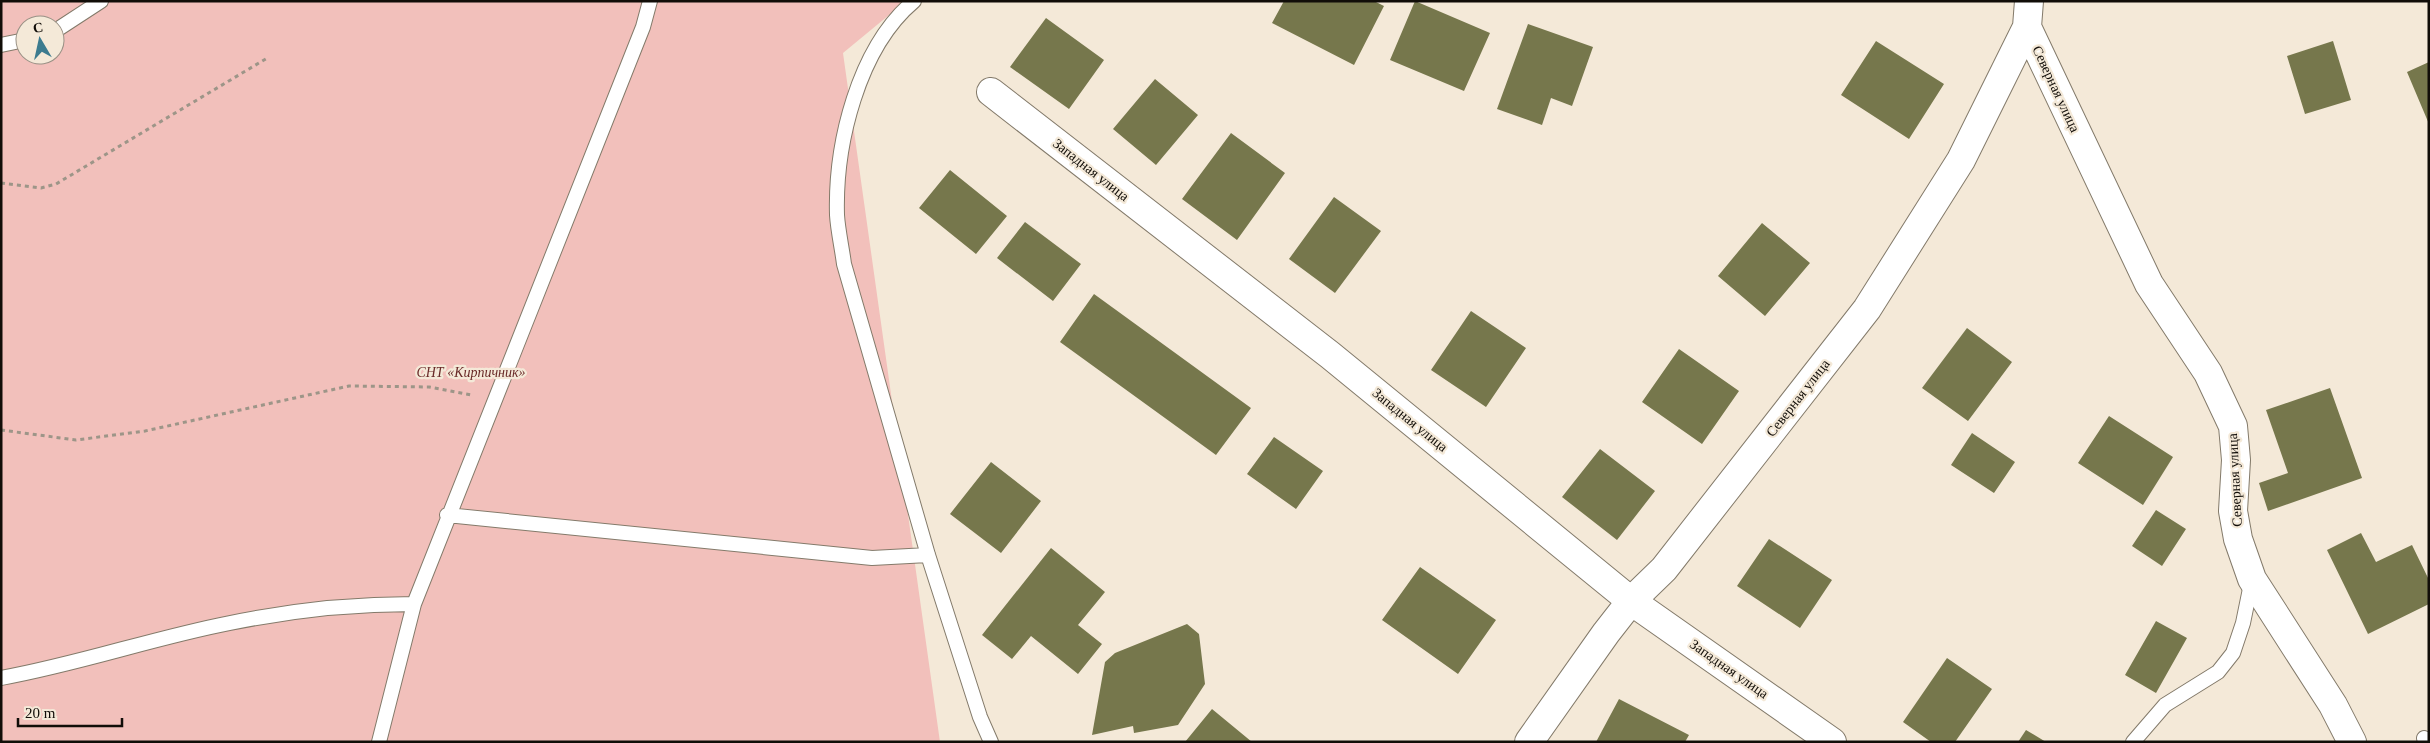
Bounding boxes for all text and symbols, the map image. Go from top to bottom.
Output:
north arrow [15,15,65,65]
text: С [32,19,44,36]
street label: Северная улица [2029,43,2083,135]
street label: Западная улица [1050,136,1133,205]
street label: Северная улица [1763,356,1833,440]
park label: СНТ «Кирпичник» [416,365,526,380]
street label: Западная улица [1369,385,1451,455]
street label: Северная улица [2225,432,2245,527]
street label: Западная улица [1687,636,1772,702]
scale bar [18,696,121,728]
text: 20 m [25,705,56,721]

